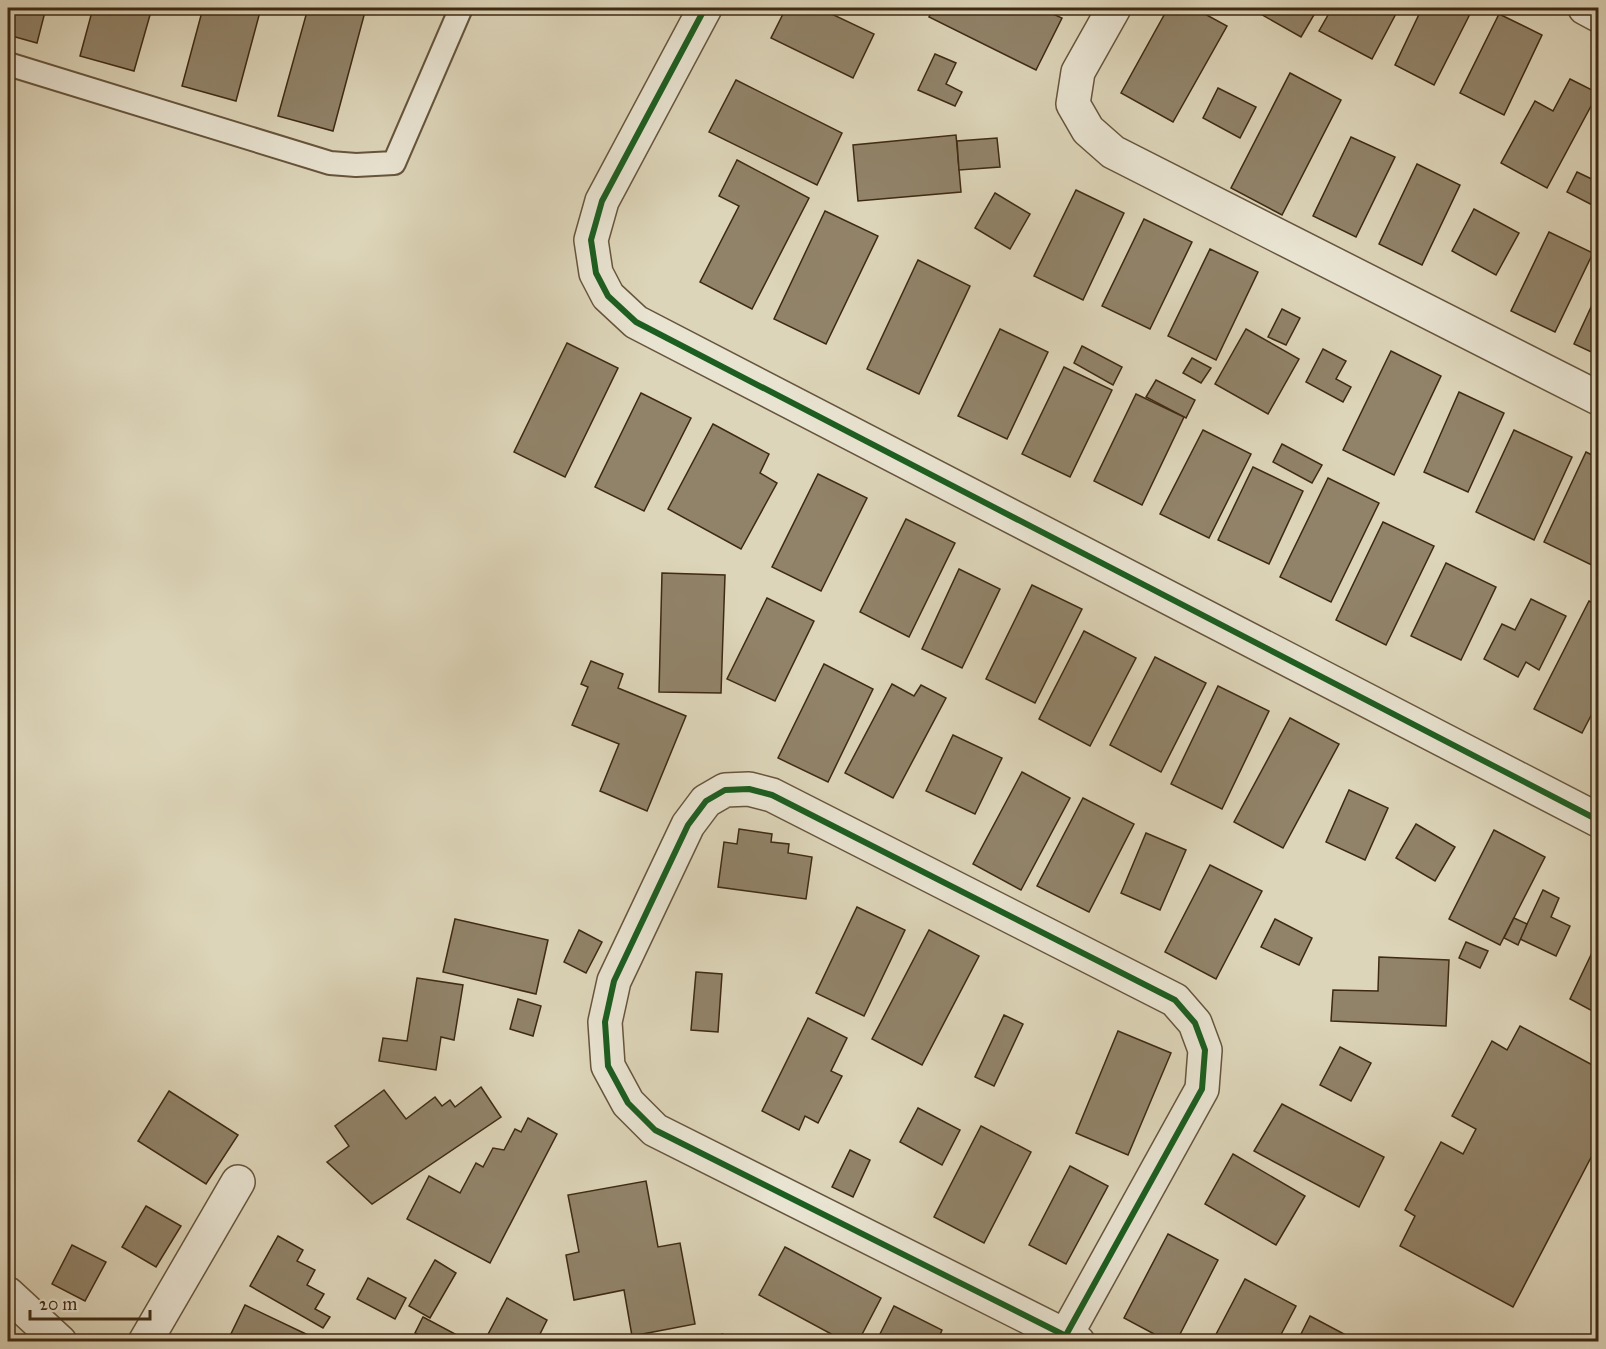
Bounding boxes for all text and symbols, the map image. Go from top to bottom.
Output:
scale bar [30,1283,150,1321]
text: 20 m [39,1293,77,1315]

